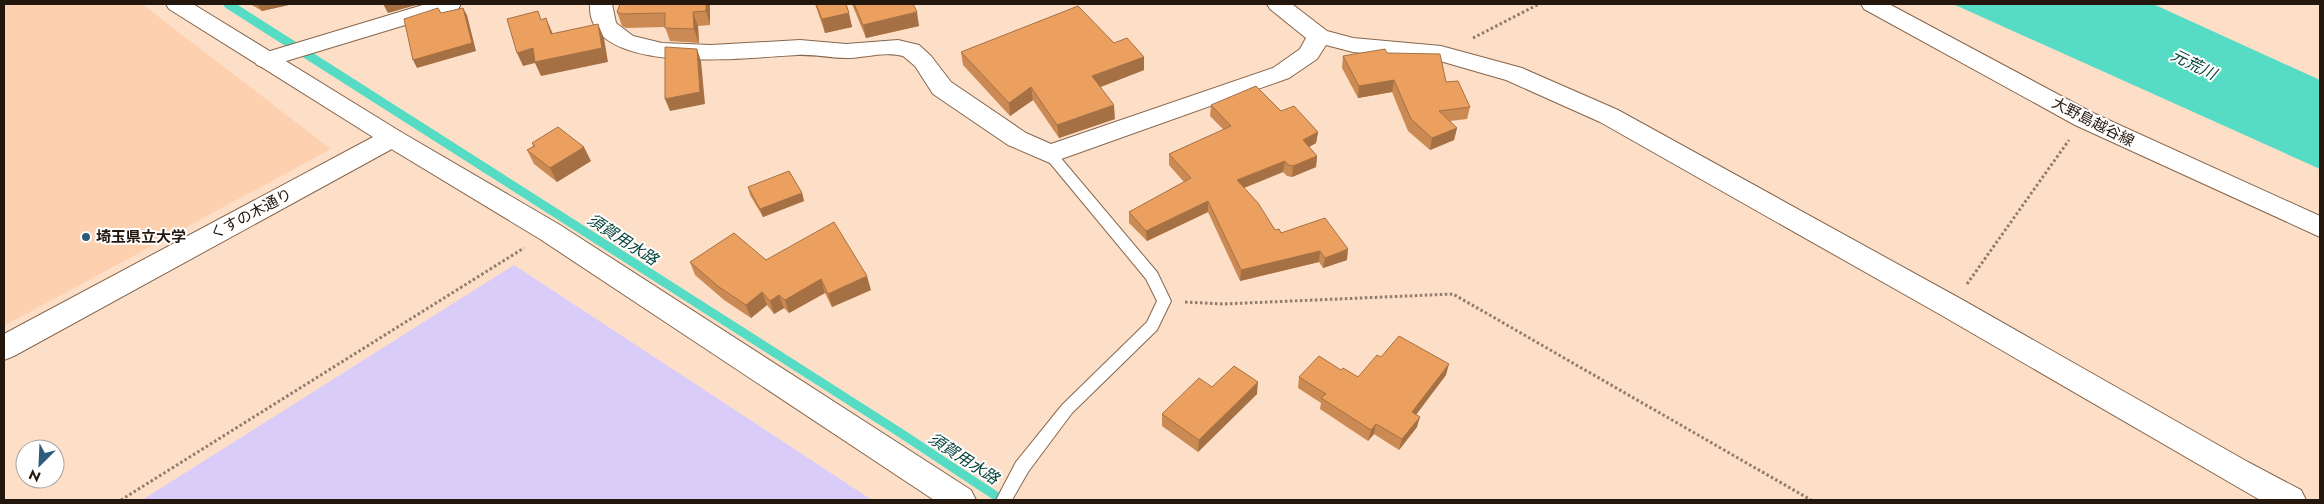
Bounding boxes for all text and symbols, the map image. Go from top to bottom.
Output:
water label: 元荒川 [2167,44,2222,86]
street label: 大野島越谷線 [2048,92,2138,152]
street label: くすの木通り [206,183,296,245]
water label: 須賀用水路 [583,208,664,272]
place label: 埼玉県立大学 [96,226,186,248]
marker: 埼玉県立大学 [80,231,92,243]
water label: 須賀用水路 [924,427,1005,491]
north arrow [15,439,65,489]
text: N [26,464,44,487]

